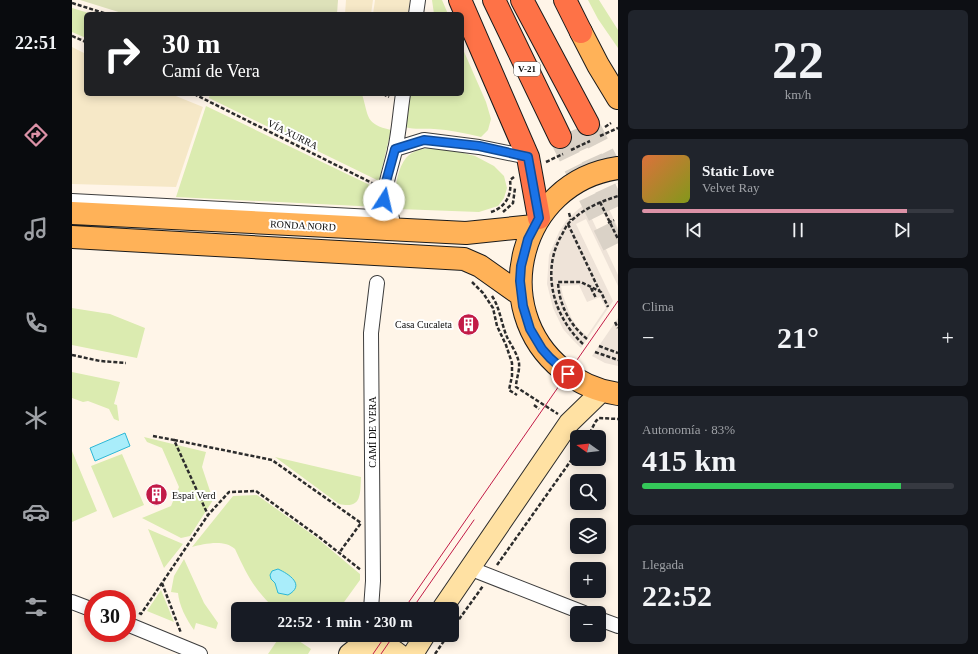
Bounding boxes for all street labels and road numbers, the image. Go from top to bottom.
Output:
road number: V-21 [514,62,540,76]
street label: VÍA XURRA [266,118,320,152]
street label: RONDA NORD [270,218,336,233]
street label: CAMÍ DE VERA [367,395,378,468]

